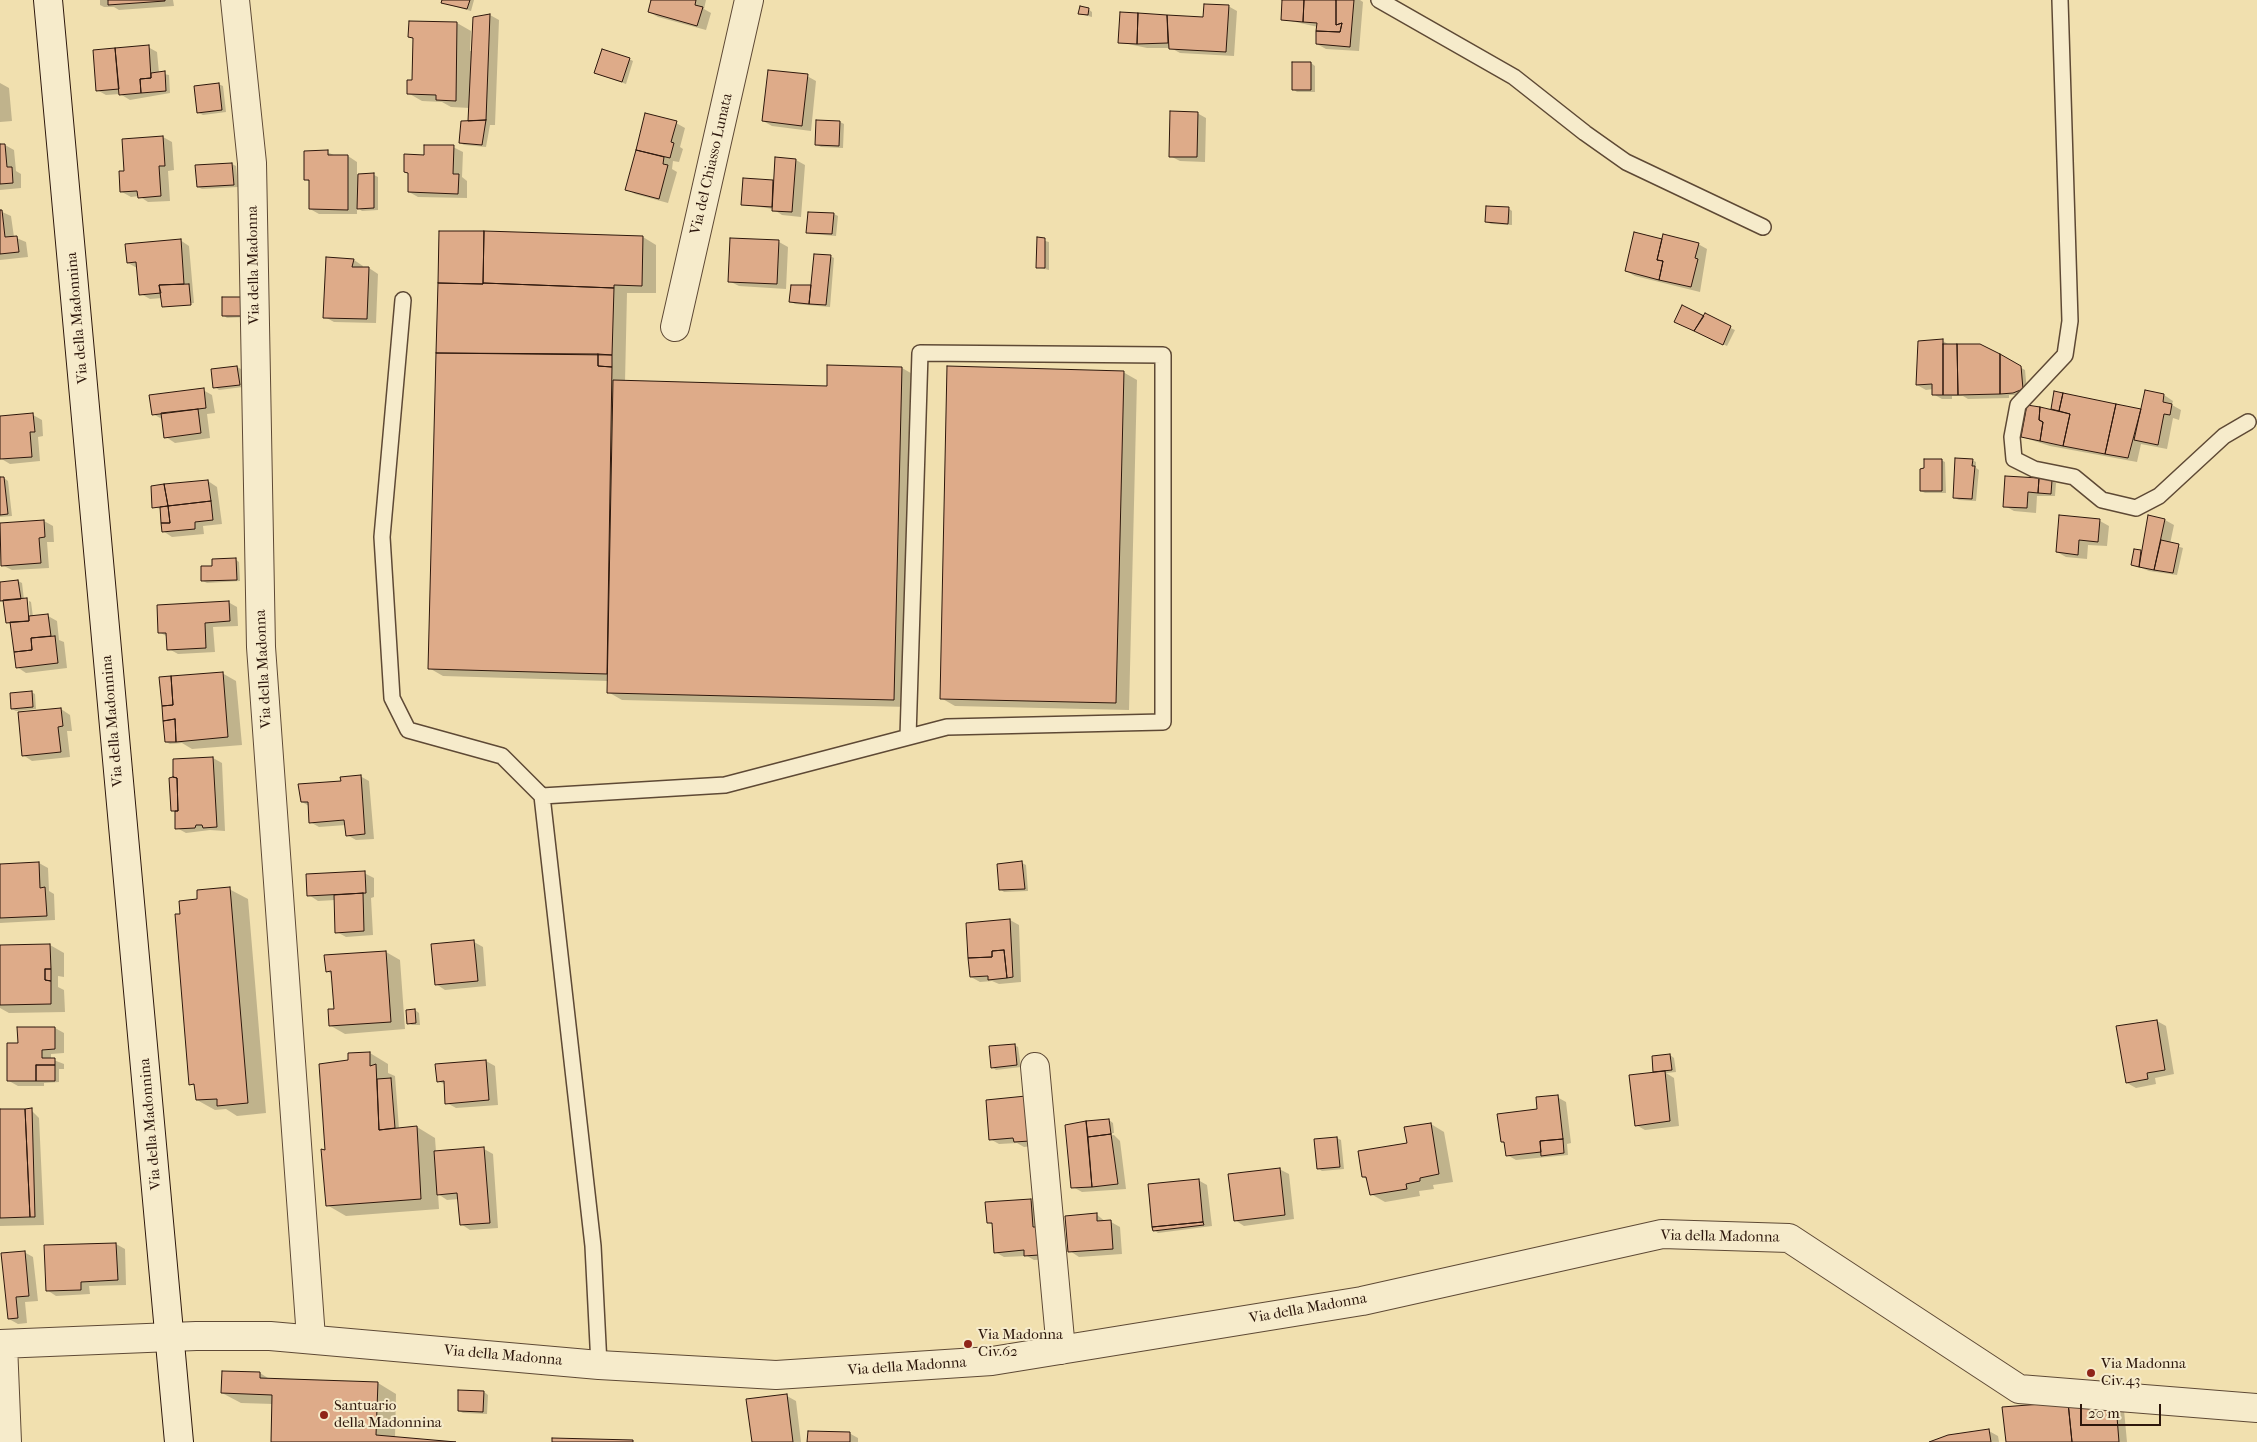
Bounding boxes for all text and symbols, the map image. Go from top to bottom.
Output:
street label: Via del Chiasso Lunata [687,92,737,236]
street label: Via della Madonna [244,205,264,325]
street label: Via della Madonnina [63,251,93,385]
street label: Via della Madonna [252,609,276,729]
street label: Via della Madonnina [98,654,128,788]
street label: Via della Madonnina [136,1057,166,1191]
street label: Via della Madonna [1660,1227,1780,1247]
street label: Via della Madonna [1248,1290,1368,1328]
place label: Via Madonna Civ.62 [978,1326,1063,1361]
marker: Via Madonna Civ.62 [962,1338,974,1350]
street label: Via della Madonna [443,1342,563,1370]
street label: Via della Madonna [847,1354,967,1380]
place label: Via Madonna Civ.43 [2101,1355,2186,1390]
marker: Via Madonna Civ.43 [2085,1367,2097,1379]
scale bar [2082,1394,2163,1426]
place label: Santuario della Madonnina [334,1397,442,1432]
text: 20 m [2088,1404,2120,1422]
marker: Santuario della Madonnina [318,1409,330,1421]

